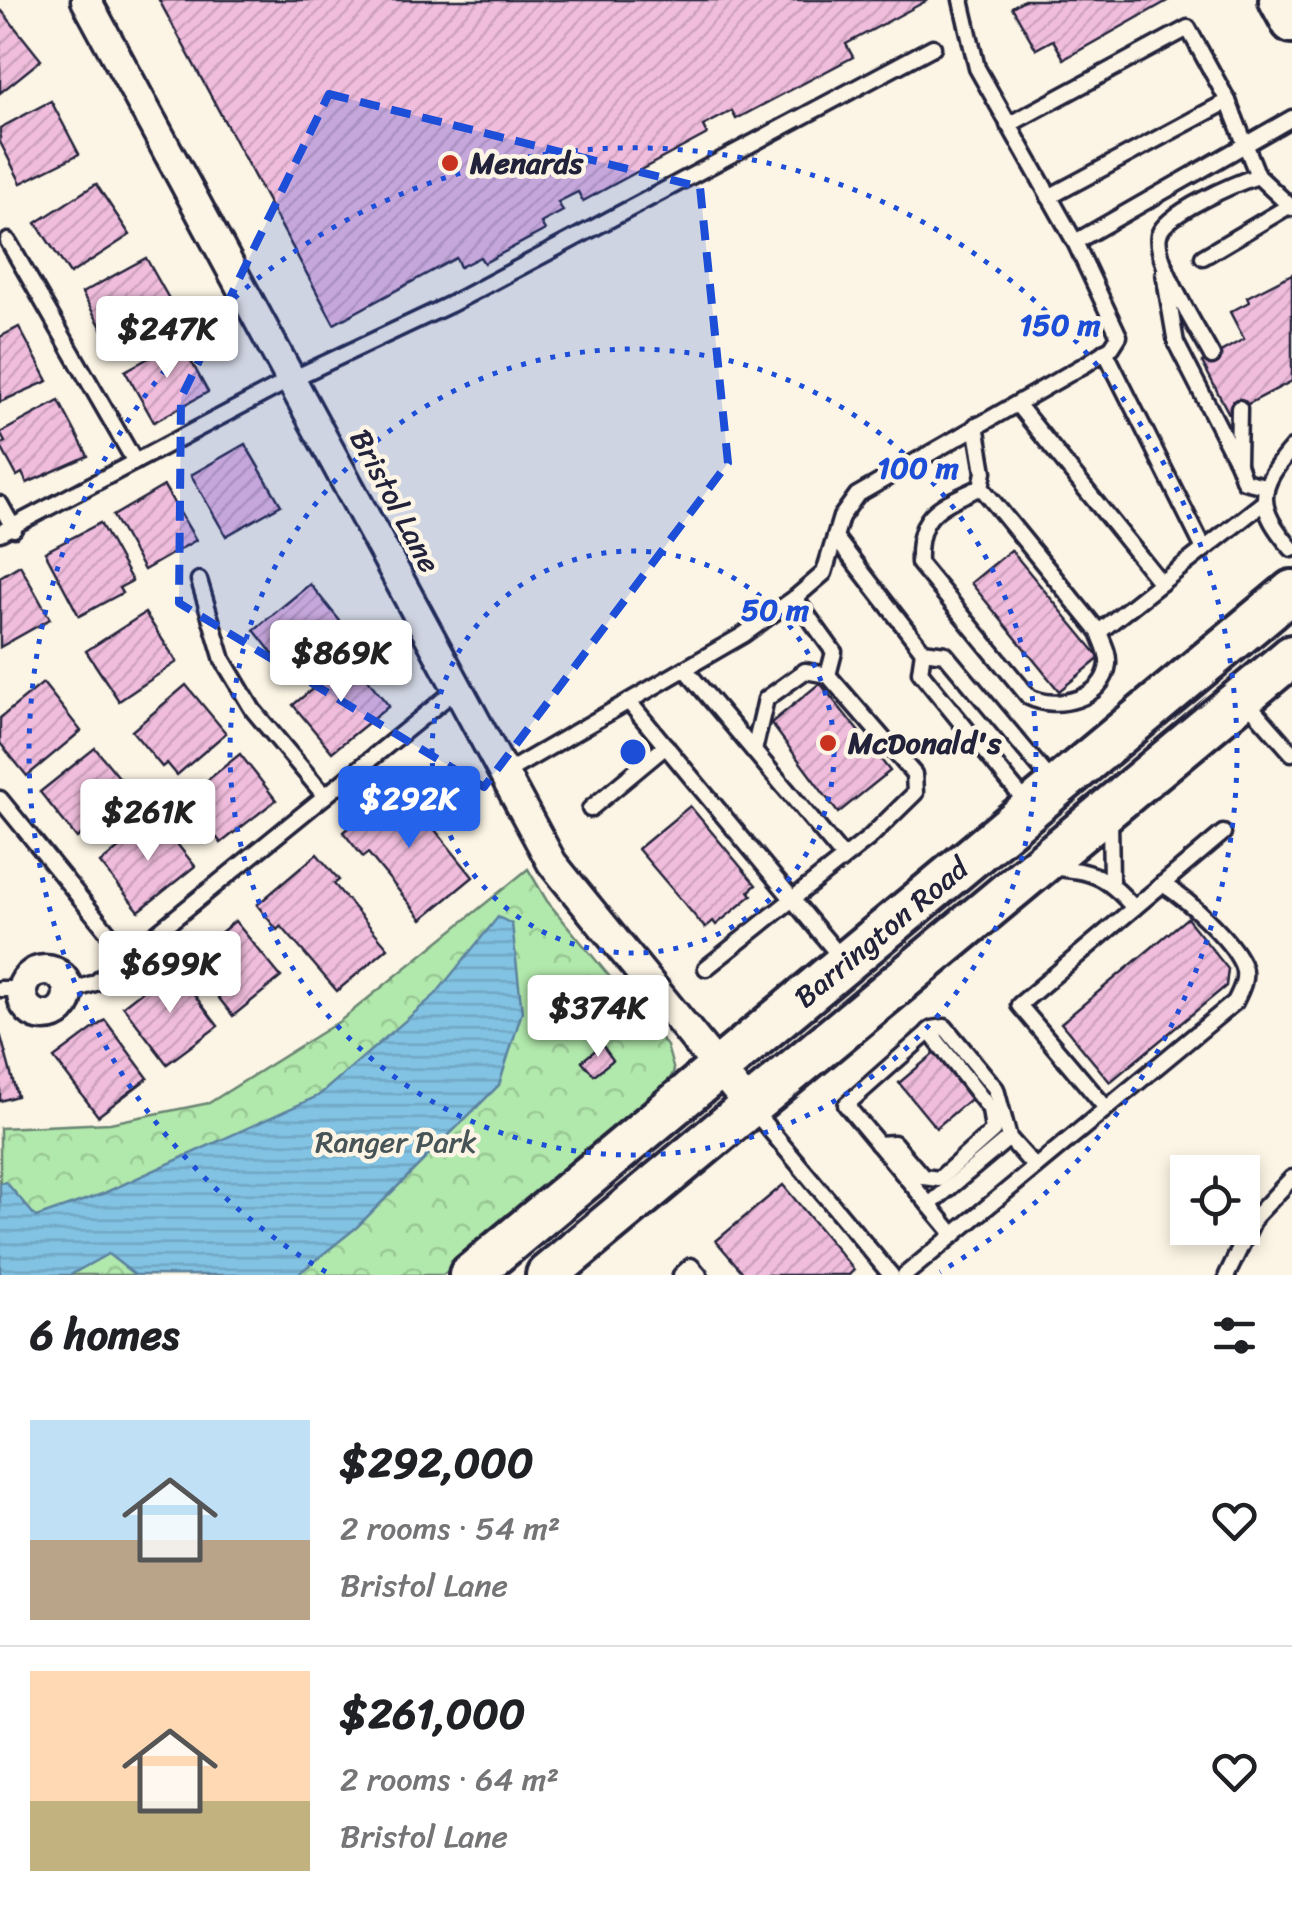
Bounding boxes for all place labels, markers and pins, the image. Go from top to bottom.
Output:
place label: Menards [469,136,584,190]
marker: Menards [439,152,461,174]
pin: $247K [97,296,237,381]
pin: $869K [271,620,411,705]
place label: McDonald's [847,716,1002,770]
marker: McDonald's [817,732,839,754]
centre of rings [615,734,651,770]
pin: $292K [339,766,479,851]
pin: $261K [78,779,218,864]
pin: $699K [100,931,240,1016]
pin: $374K [528,975,668,1060]

